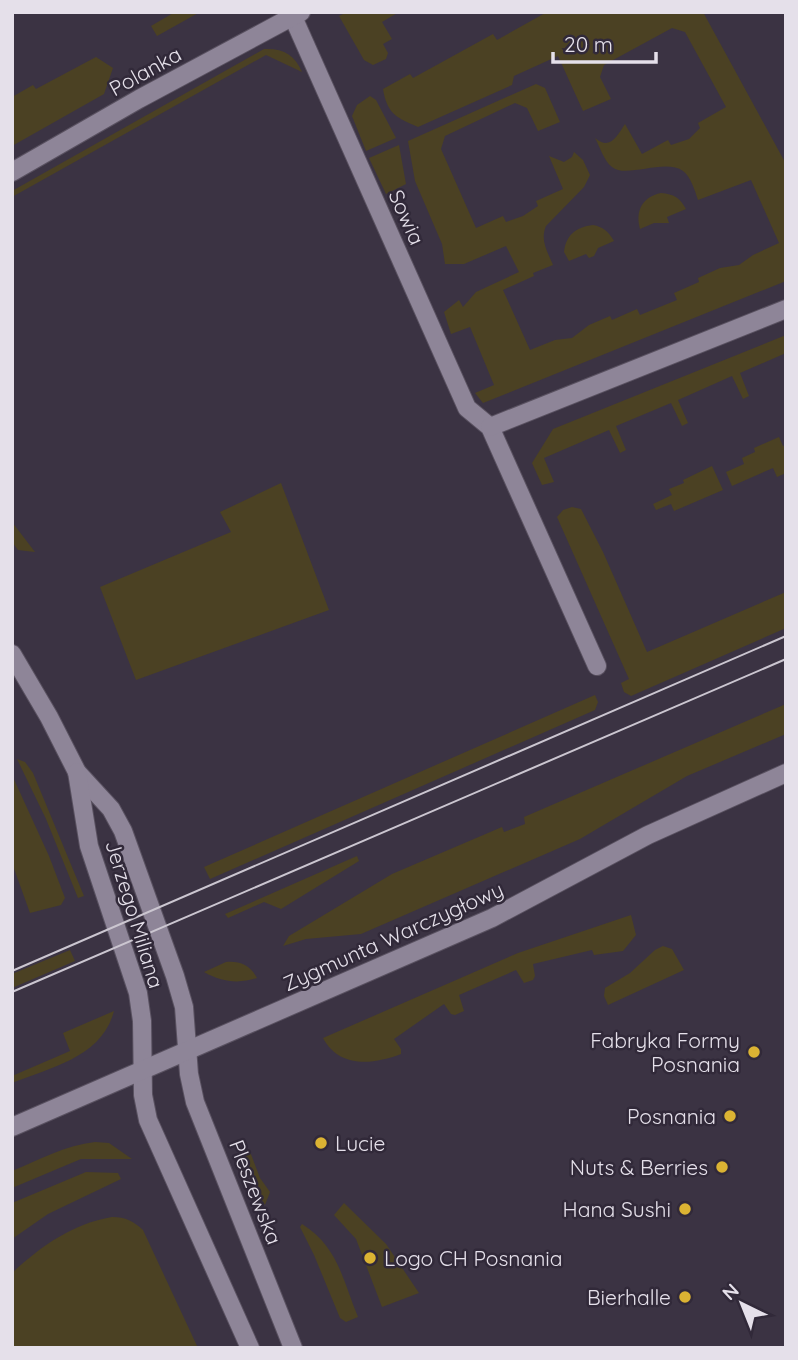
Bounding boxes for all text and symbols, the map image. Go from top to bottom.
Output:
scale bar [553,21,656,65]
text: 20 m [564,31,613,57]
street label: Polanka [104,41,186,101]
street label: Sowia [383,185,431,249]
street label: Jerzego Miliana [100,837,170,991]
street label: Zygmunta Warczygłowy [279,876,507,996]
place label: Fabryka Formy Posnania [590,1027,740,1077]
marker: Fabryka Formy Posnania [746,1044,762,1060]
place label: Posnania [627,1103,716,1129]
marker: Posnania [722,1108,738,1124]
place label: Lucie [335,1130,385,1156]
marker: Lucie [313,1135,329,1151]
street label: Pleszewska [224,1136,288,1248]
place label: Nuts & Berries [570,1154,708,1180]
marker: Nuts & Berries [714,1159,730,1175]
place label: Hana Sushi [563,1196,671,1222]
marker: Hana Sushi [677,1201,693,1217]
place label: Logo CH Posnania [384,1245,563,1271]
marker: Logo CH Posnania [362,1250,378,1266]
north arrow [707,1269,777,1339]
text: N [717,1278,744,1305]
place label: Bierhalle [587,1284,671,1310]
marker: Bierhalle [677,1289,693,1305]

